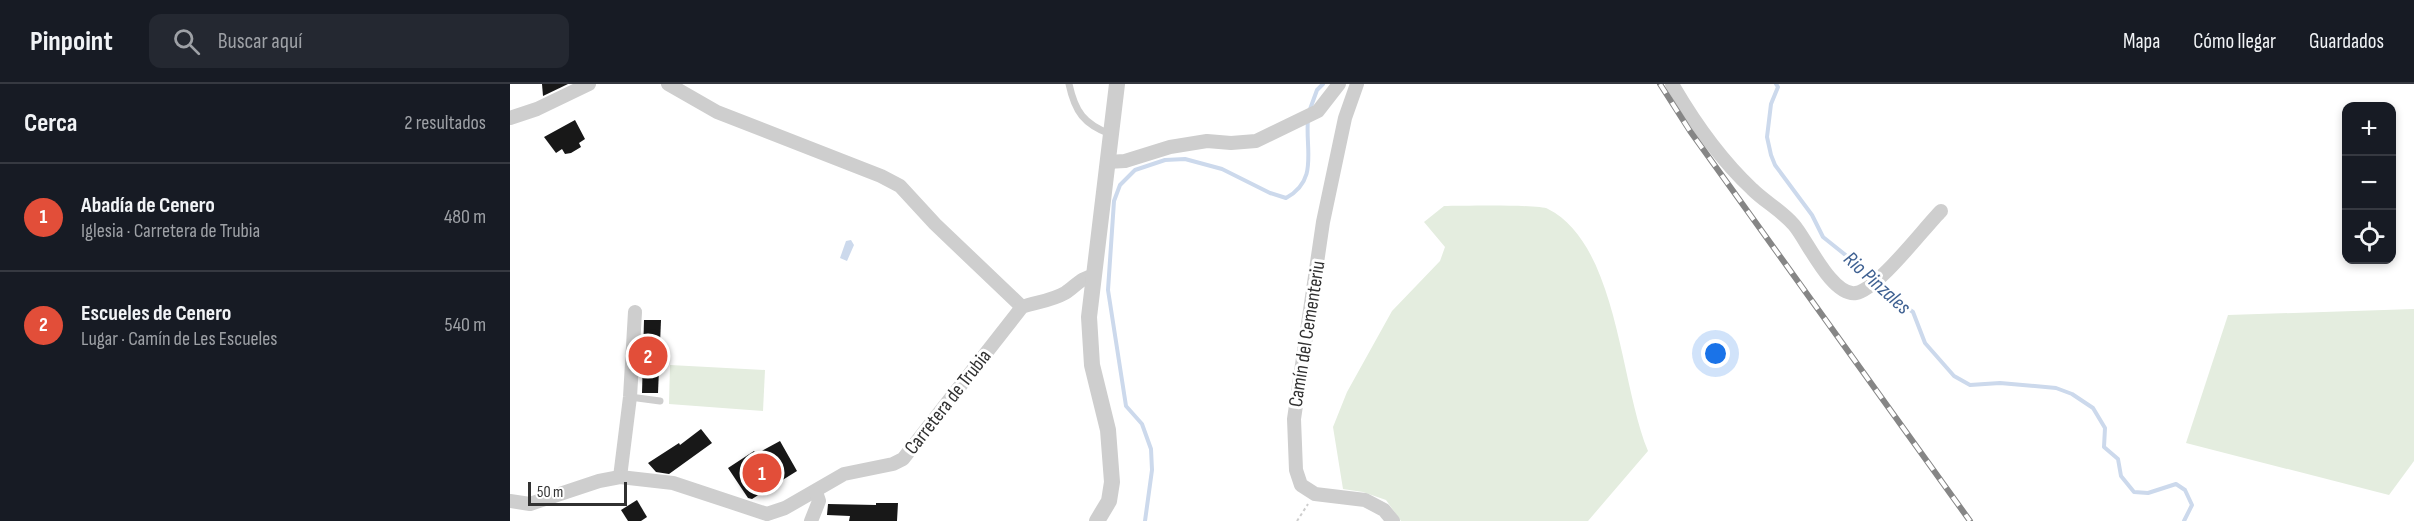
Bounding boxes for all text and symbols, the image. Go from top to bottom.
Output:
search box [149,14,569,68]
text: Pinpoint [30,25,113,58]
icon: search [170,25,203,58]
text: Buscar aquí [218,28,302,55]
text: Mapa [2123,29,2160,54]
text: Cómo llegar [2193,29,2276,54]
text: Guardados [2309,29,2384,54]
map controls [2342,102,2396,264]
button: + [2342,102,2396,156]
text: Cerca [24,108,77,139]
text: 2 resultados [404,111,486,135]
button: − [2342,156,2396,210]
text: Abadía de Cenero [81,192,215,219]
text: 1 [40,205,47,229]
text: 480 m [444,205,486,229]
button: locate [2342,210,2396,264]
text: Iglesia · Carretera de Trubia [81,219,260,243]
water label: Rio Pinzales [1838,246,1916,320]
street label: Camín del Cementeriu [1284,259,1330,409]
text: Escueles de Cenero [81,300,231,327]
text: 2 [39,313,48,337]
text: 540 m [445,313,486,337]
text: Lugar · Camín de Les Escueles [81,327,278,351]
pin: 2 [628,334,668,378]
your location [1701,339,1730,368]
street label: Carretera de Trubia [900,345,996,459]
pin: 1 [742,450,782,496]
scale bar [528,479,627,506]
text: 50 m [537,483,563,502]

